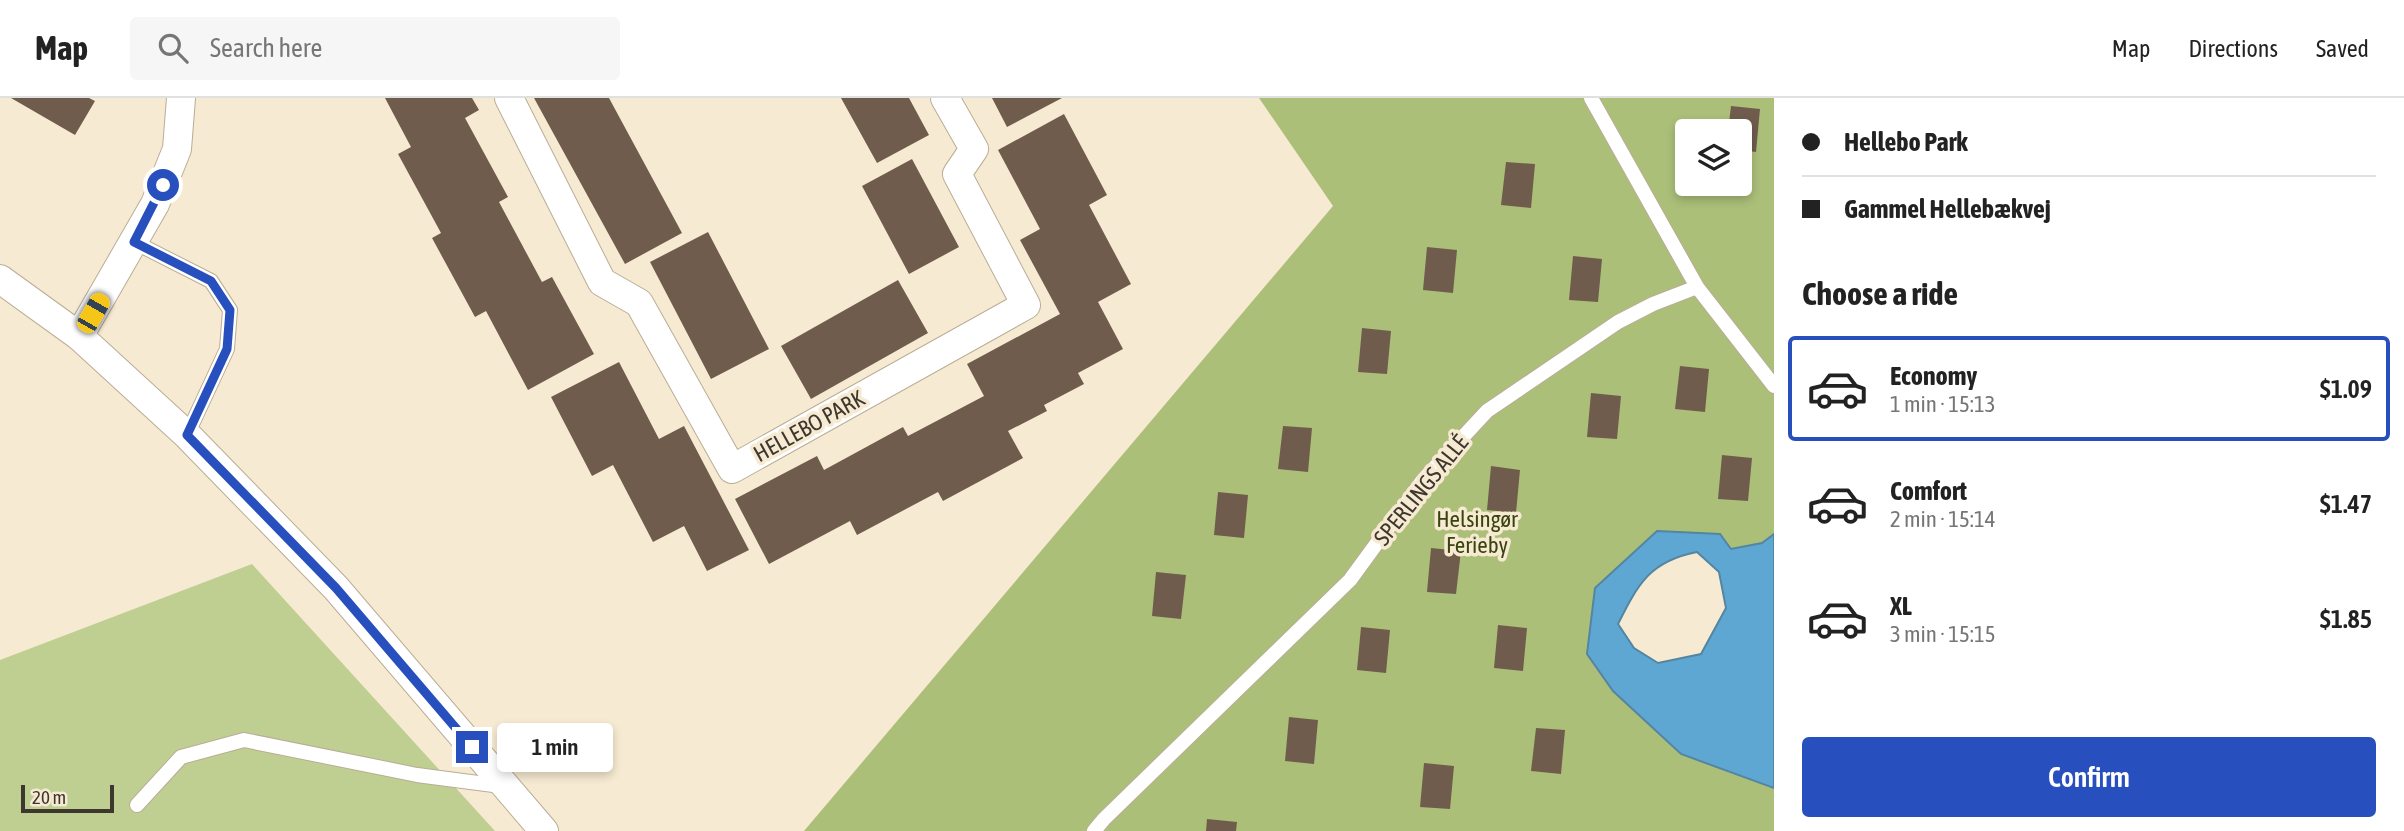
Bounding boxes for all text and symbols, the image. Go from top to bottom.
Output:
search box [130,17,620,80]
text: Map [35,29,88,67]
icon: search [154,29,192,67]
text: Search here [210,33,322,63]
text: Map [2112,35,2150,62]
text: Directions [2188,35,2278,62]
text: Saved [2316,35,2369,62]
map controls [1675,119,1752,196]
button: layers [1675,119,1752,196]
text: Hellebo Park [1844,127,1968,157]
route start [147,169,179,201]
text: Gammel Hellebækvej [1844,194,2051,224]
text: Choose a ride [1802,275,1958,312]
car [74,290,113,336]
icon: car [1806,357,1869,420]
text: Economy [1890,361,1977,391]
text: $1.09 [2320,374,2372,404]
street label: HELLEBO PARK [749,385,870,467]
text: 1 min · 15:13 [1890,391,1996,417]
street label: SPERLINGS ALLÉ [1369,429,1474,550]
icon: car [1806,472,1869,535]
text: Comfort [1890,476,1967,506]
text: $1.47 [2320,489,2372,519]
park label: Helsingør Ferieby [1436,506,1519,558]
text: 2 min · 15:14 [1890,506,1996,532]
icon: car [1806,587,1869,650]
text: XL [1890,591,1912,621]
text: $1.85 [2320,604,2372,634]
text: 3 min · 15:15 [1890,621,1996,647]
callout: 1 min [496,722,612,772]
route end [456,731,488,763]
text: 1 min [532,734,578,760]
button: Confirm [1802,737,2376,817]
scale bar [21,782,114,814]
text: 20 m [32,786,66,808]

